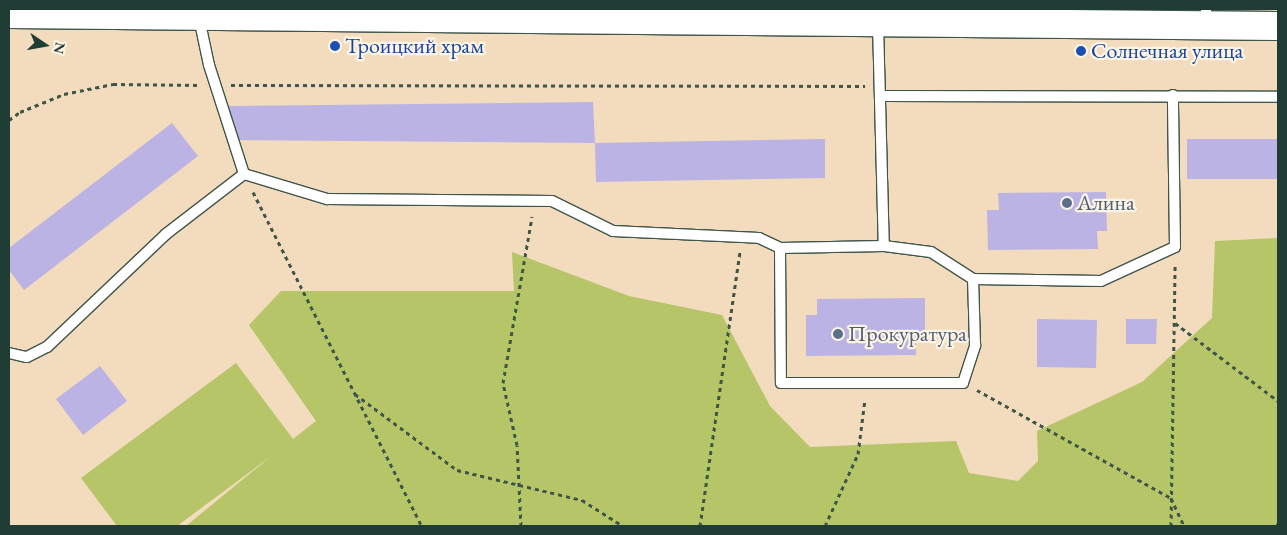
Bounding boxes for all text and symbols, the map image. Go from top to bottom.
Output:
north arrow [20,20,70,70]
place label: Троицкий храм [345,33,484,59]
place label: Солнечная улица [1091,38,1243,64]
marker: Троицкий храм [329,40,341,52]
text: N [50,41,70,56]
marker: Солнечная улица [1075,45,1087,57]
place label: Алина [1077,190,1135,216]
marker: Алина [1061,197,1073,209]
place label: Прокуратура [848,321,967,347]
marker: Прокуратура [832,328,844,340]

